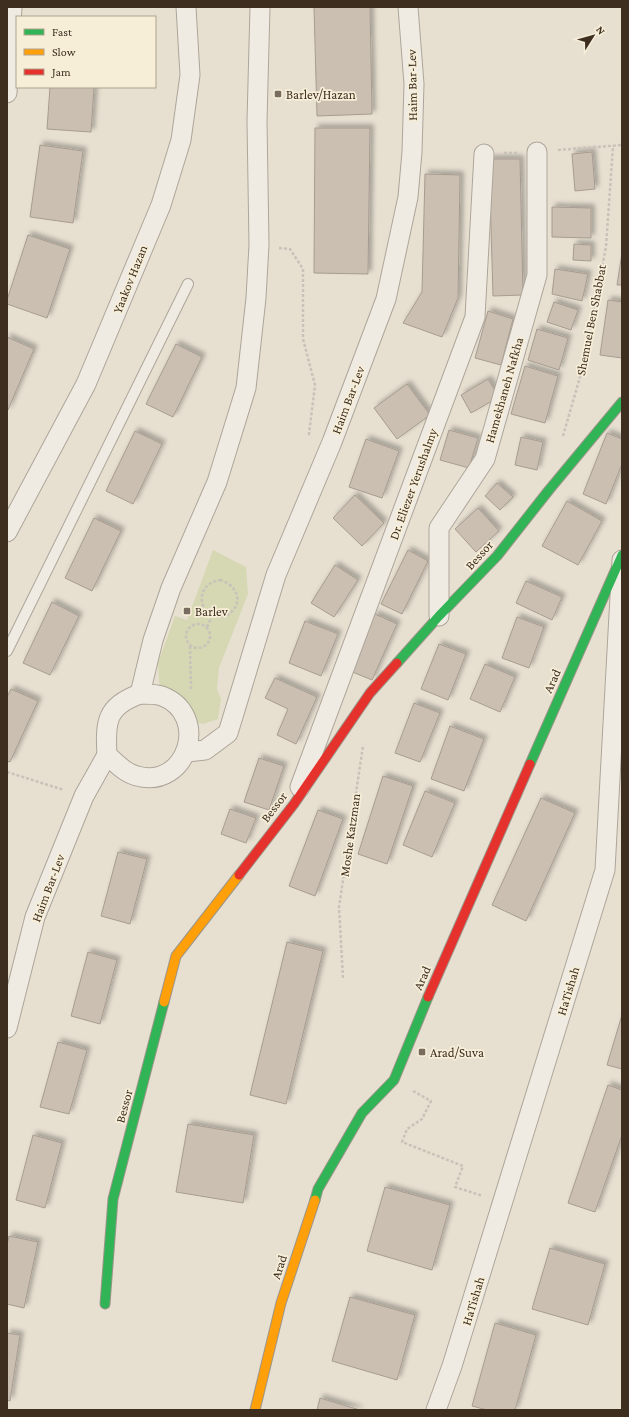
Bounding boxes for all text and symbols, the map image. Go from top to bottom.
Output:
legend [16,16,156,88]
north arrow [573,16,613,56]
text: N [594,23,608,37]
text: Fast [52,25,73,39]
text: Slow [52,45,76,59]
street label: Haim Bar-Lev [404,48,420,121]
text: Jam [51,65,71,79]
place label: Barlev/Hazan [286,87,356,102]
marker: Barlev/Hazan [273,89,283,99]
street label: Yaakov Hazan [110,243,150,315]
street label: Shemuel Ben Shabbat [573,263,609,377]
street label: Hamekhaneh Nafkha [482,335,526,445]
street label: Haim Bar-Lev [328,363,368,436]
street label: Dr. Eliezer Yerushalmy [386,425,440,542]
street label: Bessor [462,537,496,573]
place label: Barlev [195,604,229,619]
marker: Barlev [182,606,192,616]
street label: Arad [540,667,564,695]
street label: Bessor [258,789,290,825]
street label: Moshe Katzman [337,792,363,878]
street label: Haim Bar-Lev [28,851,68,924]
street label: Arad [410,964,434,992]
street label: HaTishah [554,965,583,1017]
place label: Arad/Suva [430,1045,484,1060]
marker: Arad/Suva [417,1047,427,1057]
street label: Bessor [112,1087,136,1124]
street label: Arad [268,1253,290,1281]
street label: HaTishah [459,1275,488,1327]

